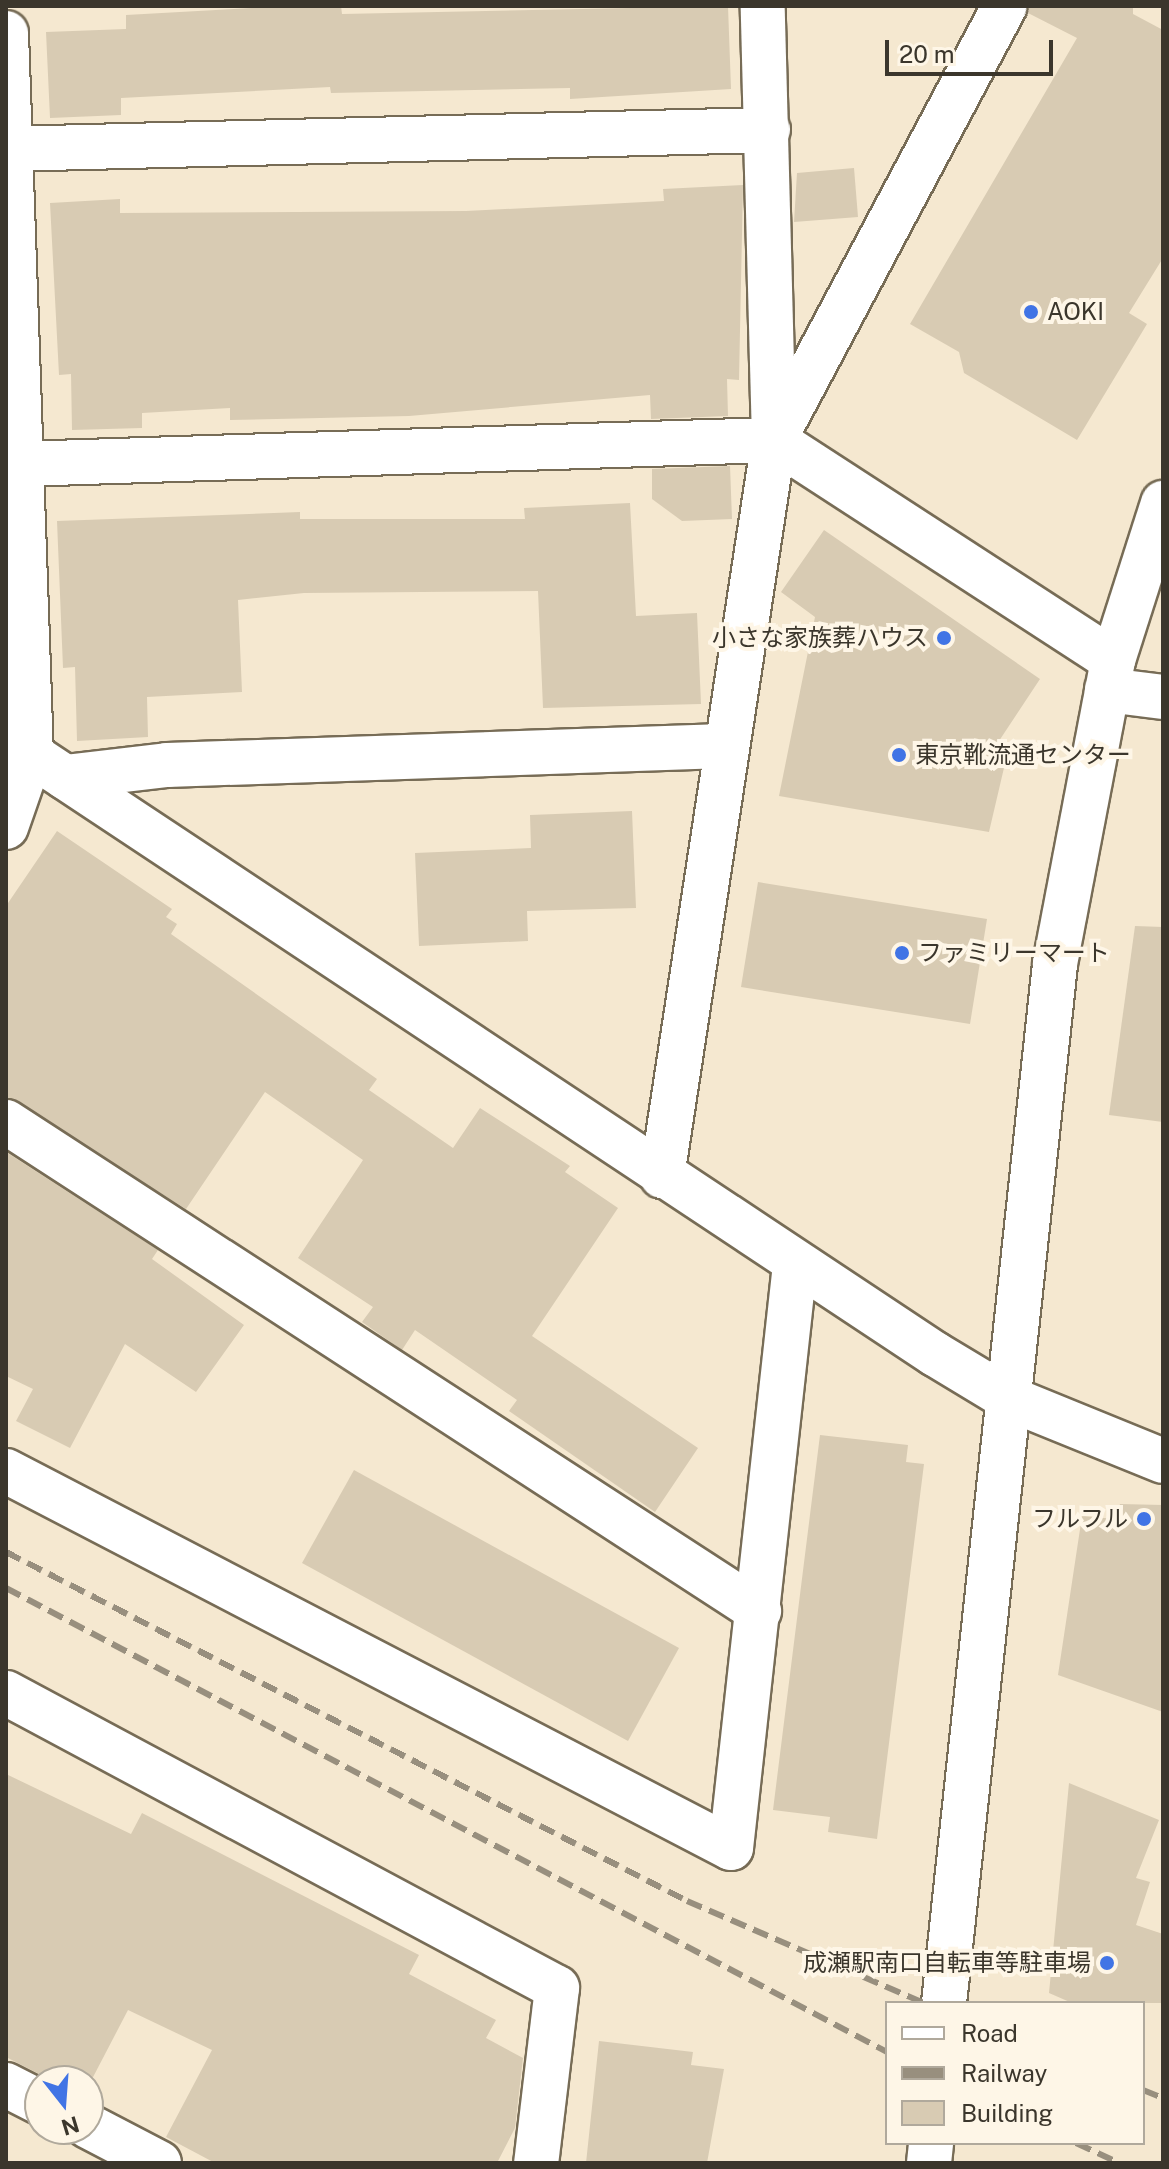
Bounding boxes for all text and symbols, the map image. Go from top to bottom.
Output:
scale bar [889,24,1057,74]
text: 20 m [899,40,955,68]
place label: AOKI [1047,298,1104,326]
marker: AOKI [1022,303,1040,321]
place label: 小さな家族葬ハウス [712,624,928,652]
marker: 小さな家族葬ハウス [935,629,953,647]
place label: 東京靴流通センター [915,741,1131,769]
marker: 東京靴流通センター [890,746,908,764]
place label: ファミリーマート [918,939,1110,967]
marker: ファミリーマート [893,944,911,962]
place label: フルフル [1032,1505,1128,1533]
marker: フルフル [1135,1510,1153,1528]
place label: 成瀬駅南口自転車等駐車場 [803,1949,1091,1977]
marker: 成瀬駅南口自転車等駐車場 [1098,1954,1116,1972]
legend [885,2001,1145,2145]
text: Road [961,2019,1018,2047]
text: Railway [961,2059,1047,2087]
north arrow [24,2065,104,2145]
text: Building [961,2099,1053,2127]
text: N [58,2111,82,2141]

